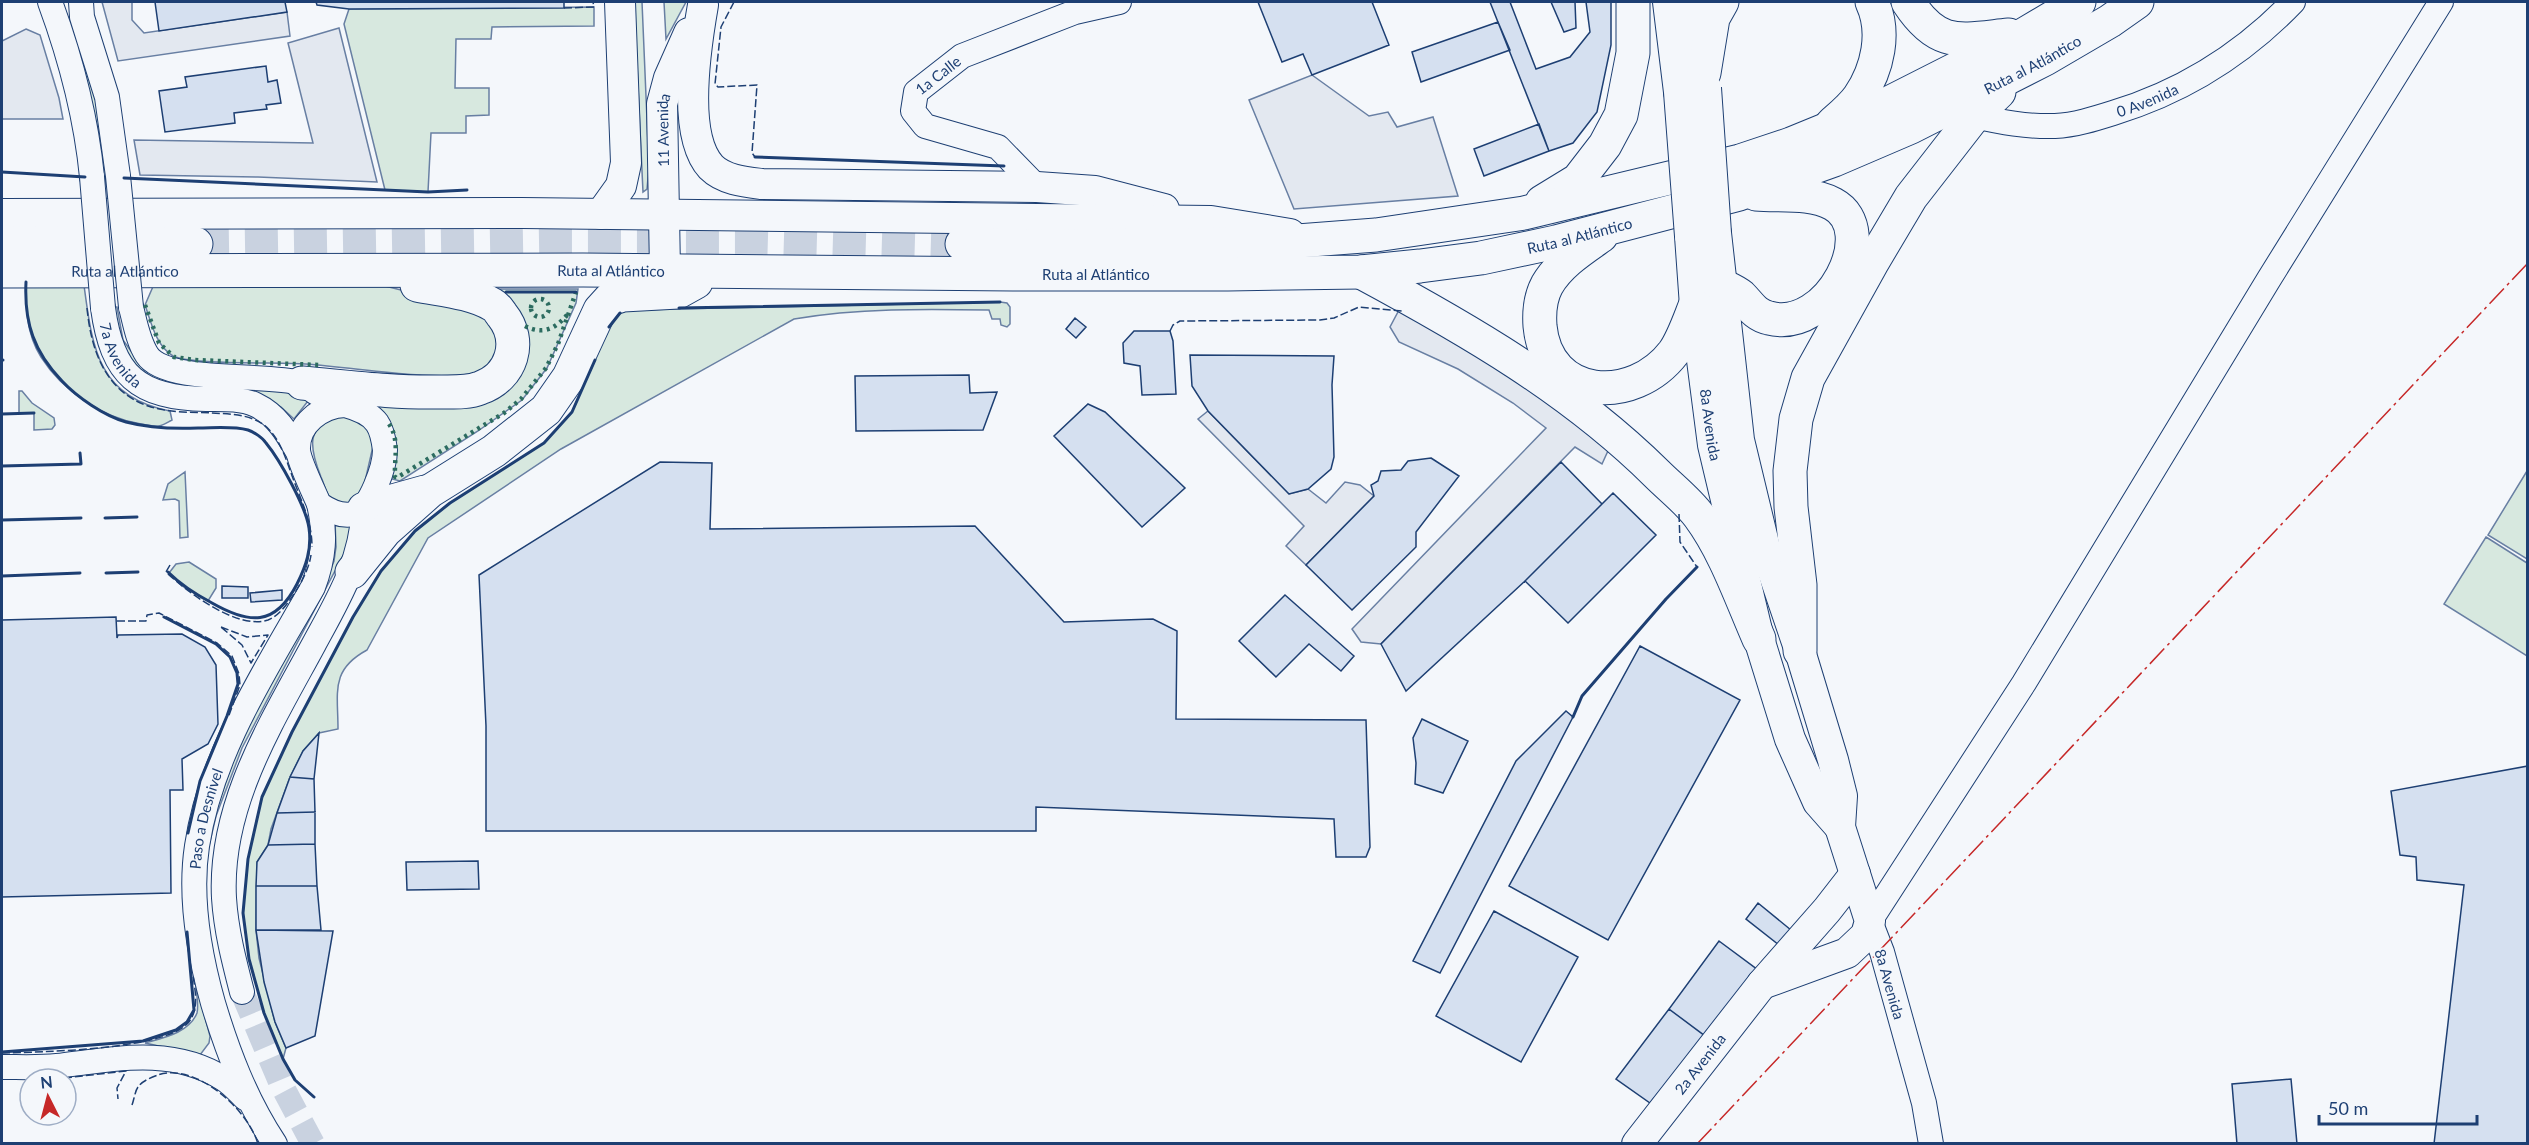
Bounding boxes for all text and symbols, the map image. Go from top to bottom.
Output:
street label: Ruta al Atlántico [1981,31,2084,98]
street label: 1a Calle [912,52,964,98]
street label: 0 Avenida [2114,79,2181,120]
street label: 11 Avenida [653,91,673,167]
street label: Ruta al Atlántico [1525,213,1634,257]
street label: Ruta al Atlántico [557,261,665,280]
street label: Ruta al Atlántico [71,262,179,280]
street label: Ruta al Atlántico [1042,265,1150,283]
street label: 7a Avenida [97,321,145,391]
street label: 8a Avenida [1697,388,1725,463]
street label: Paso a Desnivel [186,766,226,870]
street label: 8a Avenida [1871,947,1909,1021]
street label: 2a Avenida [1670,1030,1729,1098]
north arrow [18,1067,78,1127]
text: N [39,1071,54,1092]
scale bar [2319,1088,2476,1126]
text: 50 m [2328,1097,2368,1119]

